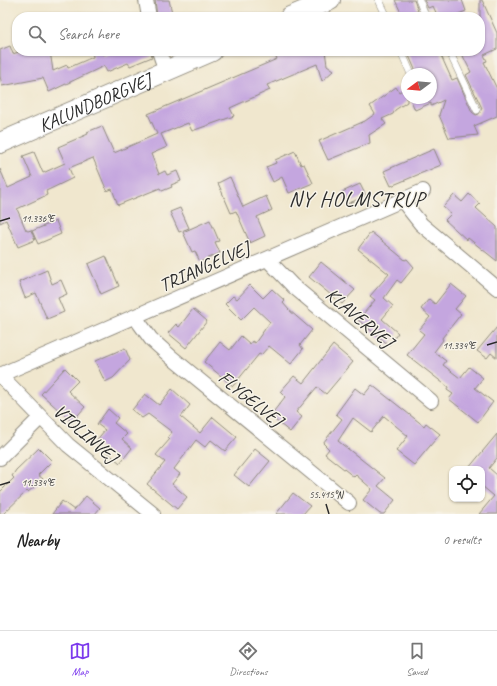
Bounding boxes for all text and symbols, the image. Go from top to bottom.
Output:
search box [12,12,485,56]
icon: search [26,23,48,45]
text: Search here [58,25,119,44]
street label: KALUNDBORGVEJ [35,67,158,138]
north arrow [401,68,437,104]
district label: NY HOLMSTRUP [289,186,427,212]
text: 11.336°E [22,212,56,225]
street label: TRIANGELVEJ [156,235,256,297]
street label: KLAVERVEJ [321,283,401,355]
text: 11.334°E [443,339,477,352]
street label: FLYGELVEJ [213,366,290,434]
street label: VIOLINVEJ [48,399,125,470]
map controls [449,466,485,502]
button: locate [449,466,485,502]
text: 11.334°E [22,476,56,489]
text: 55.415°N [309,488,345,501]
text: Nearby [16,530,59,551]
text: 0 results [443,532,481,548]
tab: Map [69,640,91,678]
tab: Directions [229,640,268,678]
tab: Saved [406,640,428,678]

